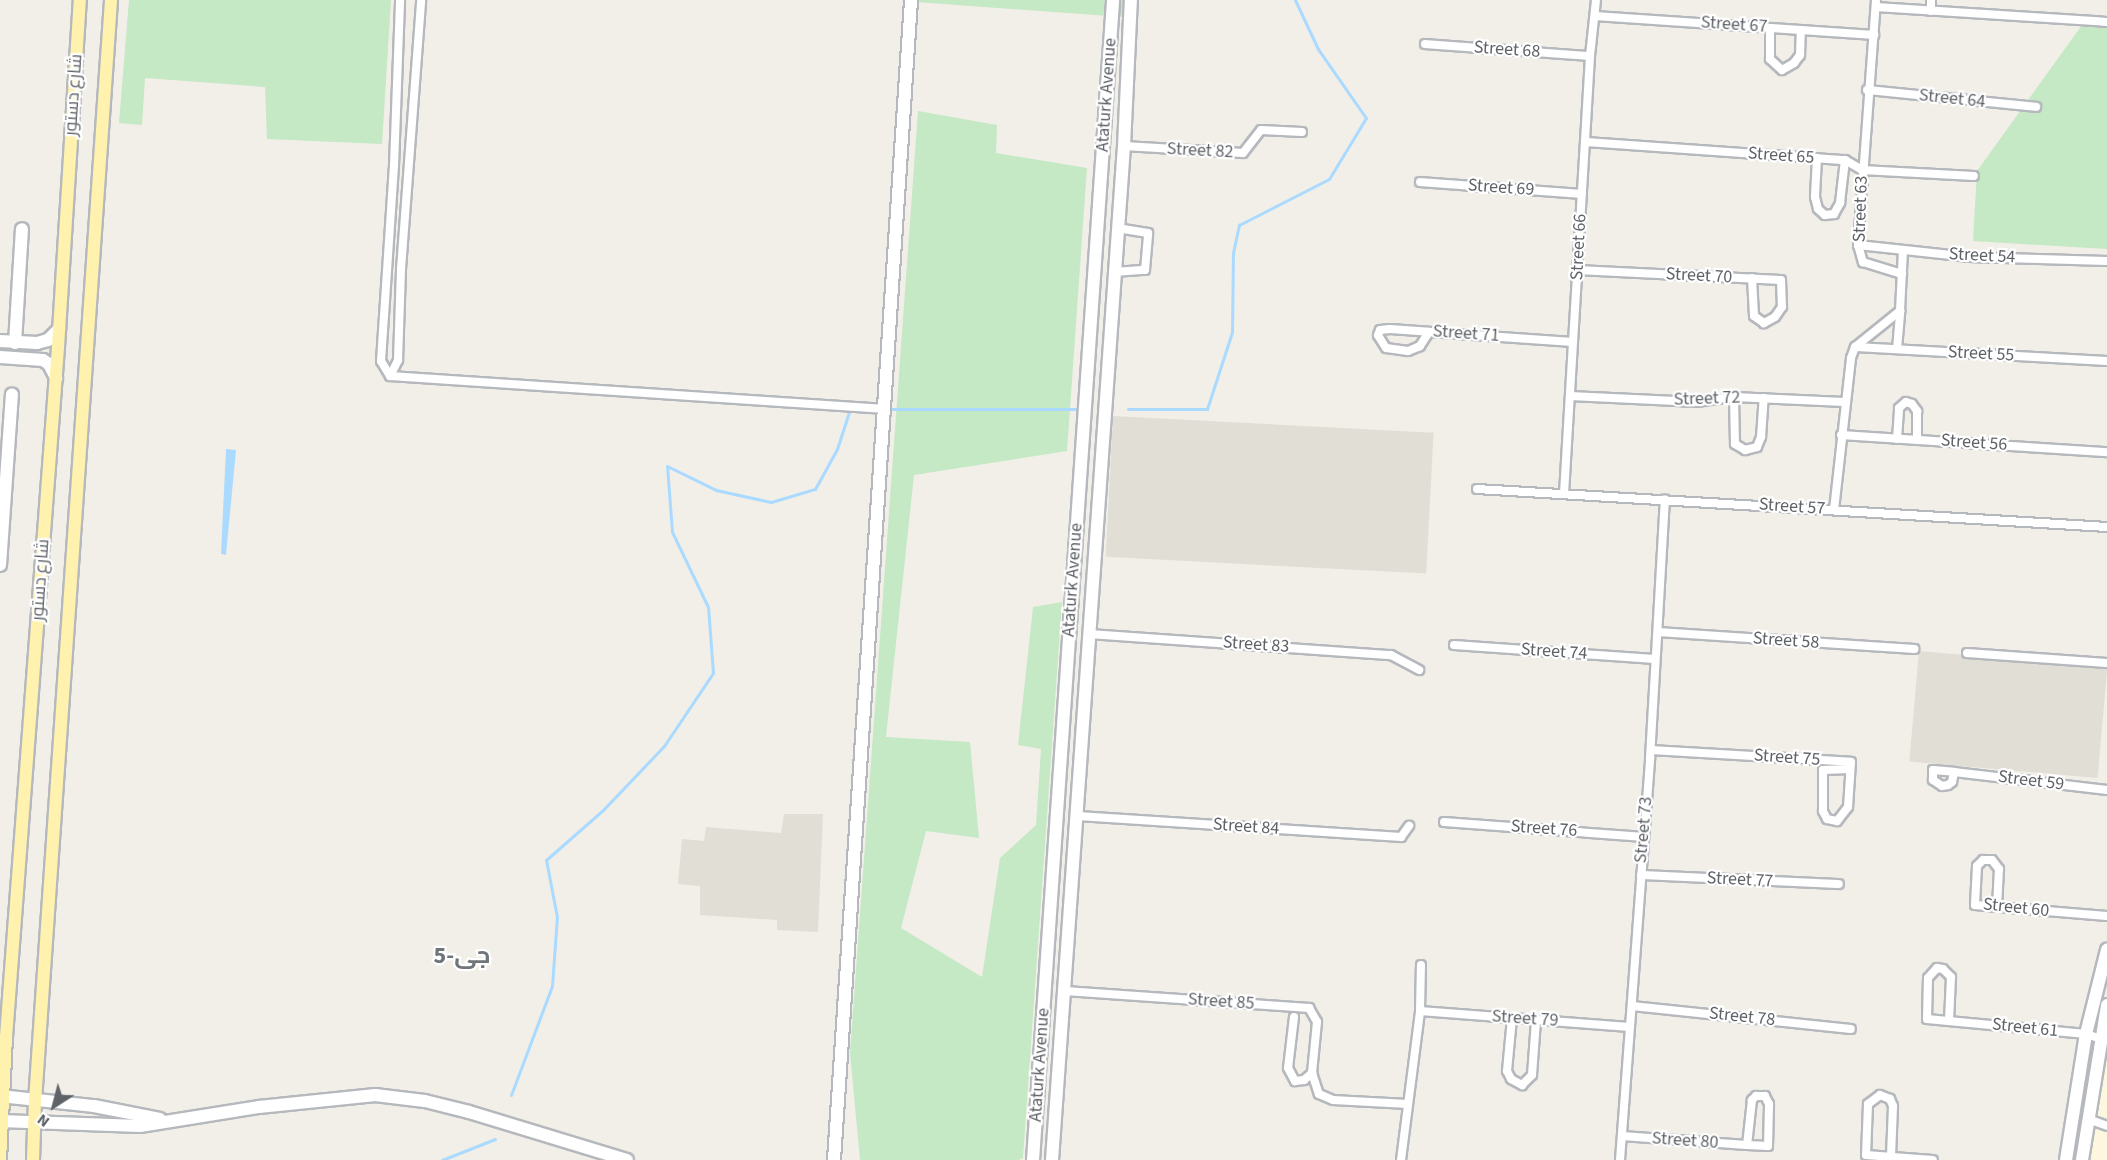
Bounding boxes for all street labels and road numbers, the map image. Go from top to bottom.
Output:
street label: Street 67 [1700,12,1768,38]
street label: Ataturk Avenue [1092,37,1122,153]
street label: Street 68 [1473,37,1541,63]
street label: شارع دستور [60,53,88,137]
street label: Street 64 [1918,85,1986,113]
street label: Street 82 [1166,138,1234,164]
street label: Street 65 [1747,143,1815,169]
street label: Street 69 [1467,175,1535,201]
street label: Street 63 [1849,175,1873,243]
street label: Street 66 [1566,213,1592,281]
street label: Street 54 [1948,243,2016,269]
street label: Street 70 [1665,263,1733,289]
street label: Street 71 [1432,321,1500,347]
street label: Street 55 [1947,341,2015,367]
street label: Street 72 [1673,387,1741,411]
street label: Street 56 [1940,430,2008,456]
street label: Street 57 [1758,494,1826,520]
street label: Ataturk Avenue [1058,522,1088,638]
street label: شارع دستور [27,538,55,622]
street label: Street 58 [1752,628,1820,654]
street label: Street 83 [1222,632,1290,658]
street label: Street 74 [1520,639,1588,665]
street label: Street 75 [1753,745,1821,771]
street label: Street 59 [1997,766,2065,796]
street label: Street 73 [1630,796,1658,864]
street label: Street 84 [1212,814,1280,840]
street label: Street 76 [1510,816,1578,842]
street label: Street 77 [1706,867,1774,893]
street label: Street 60 [1982,894,2050,922]
street label: Street 85 [1187,989,1255,1015]
street label: Street 78 [1708,1003,1776,1031]
street label: Street 79 [1491,1006,1559,1032]
street label: Ataturk Avenue [1025,1007,1055,1123]
street label: Street 61 [1991,1014,2059,1042]
street label: Street 80 [1651,1128,1719,1154]

